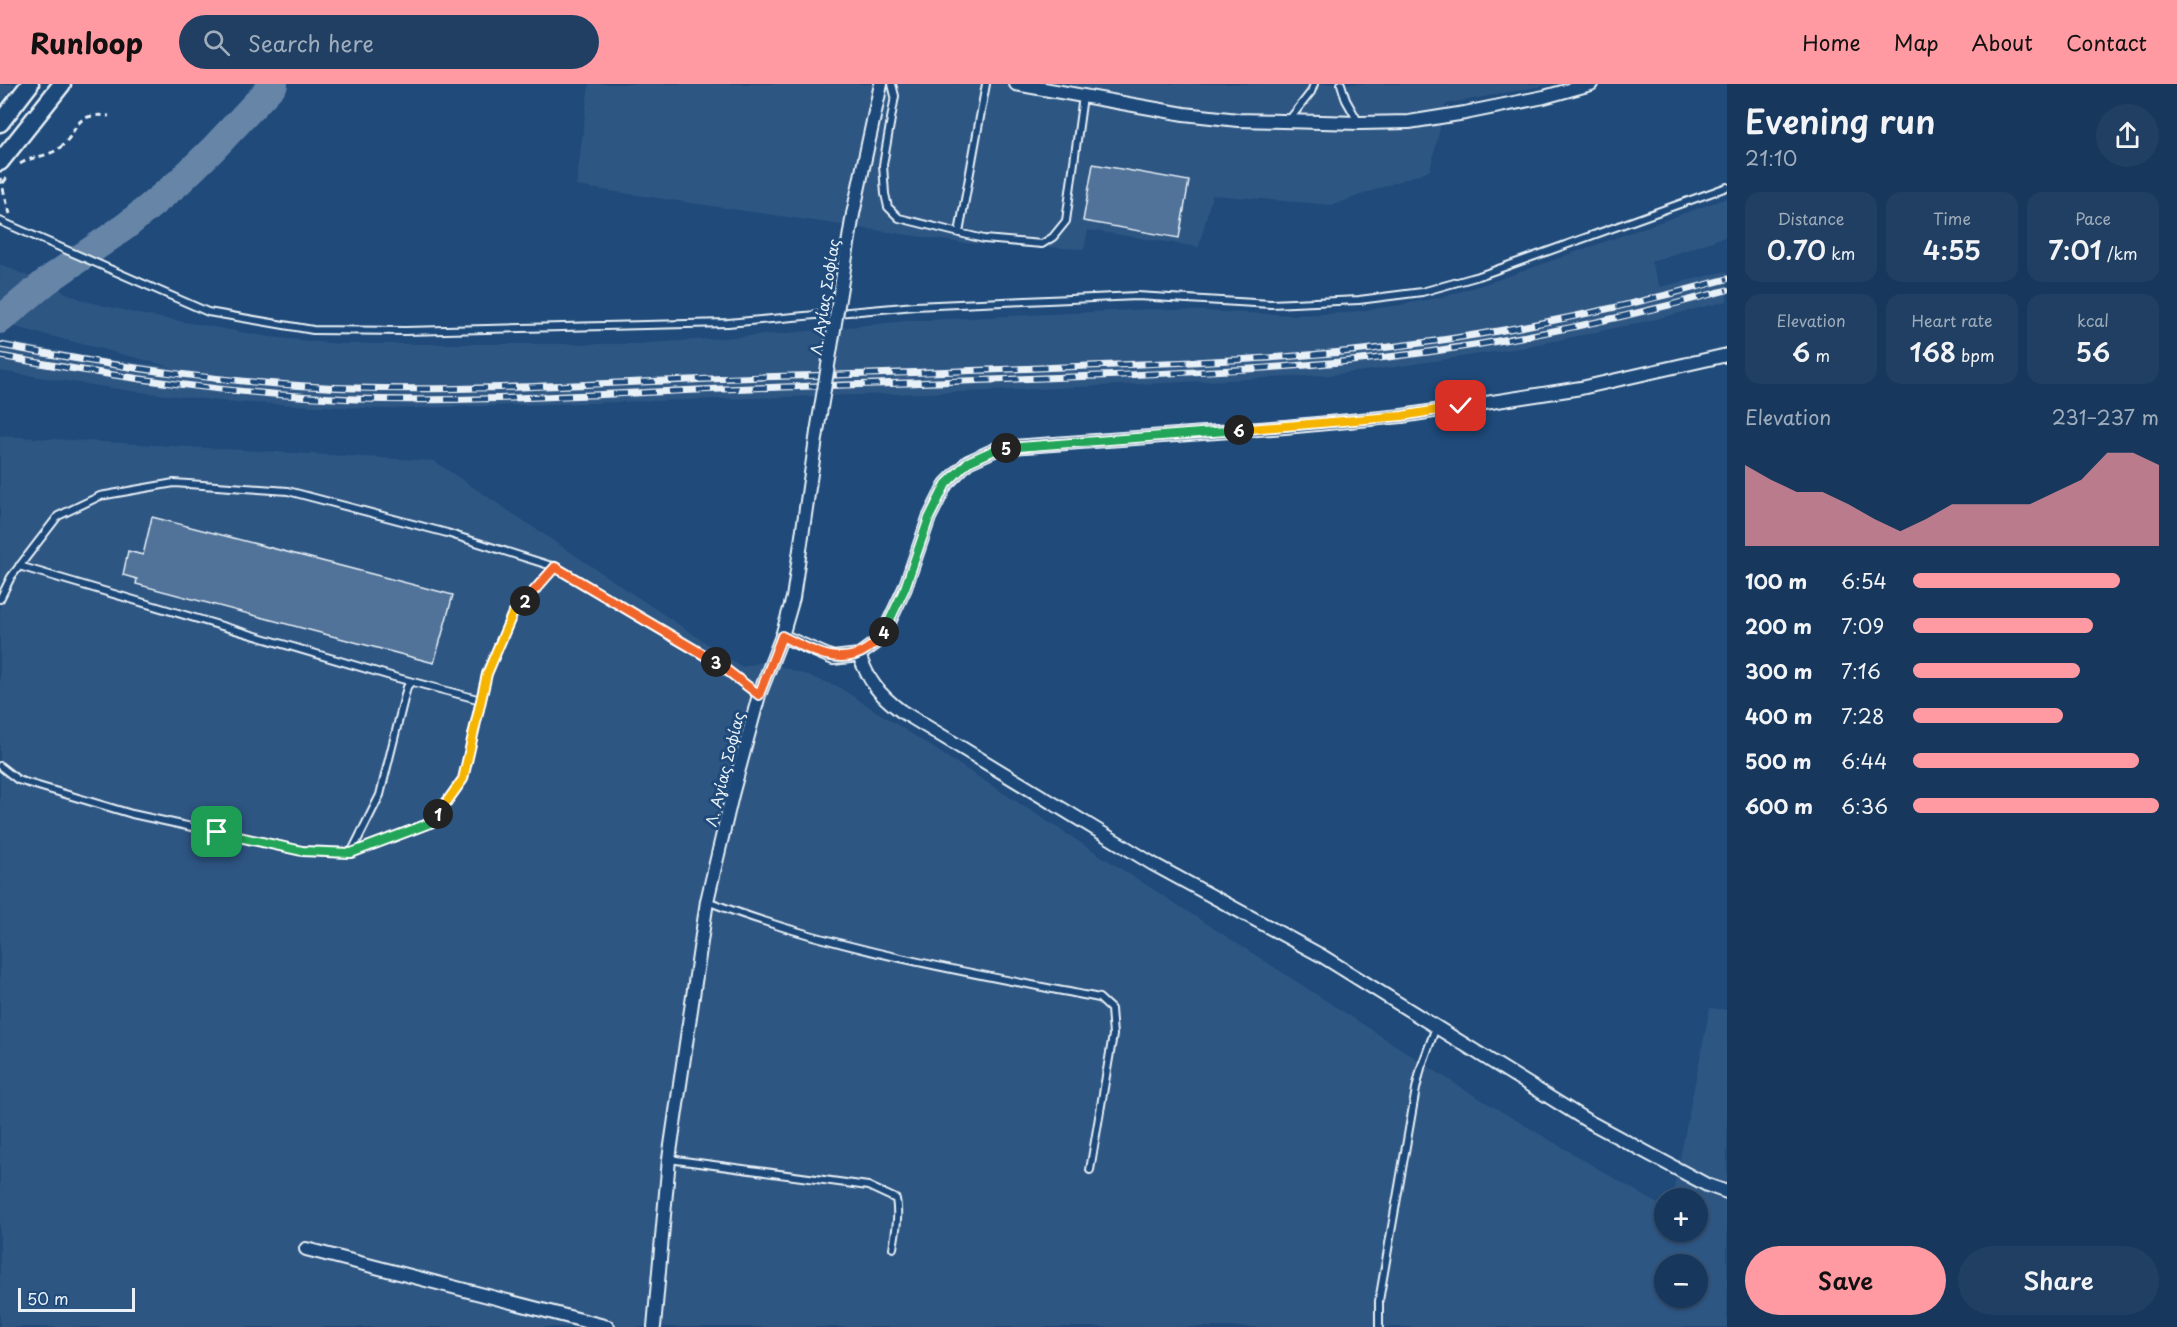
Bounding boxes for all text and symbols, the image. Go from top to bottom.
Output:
search box [179,15,599,69]
text: Runloop [30,21,143,64]
icon: search [200,26,233,59]
text: Search here [248,26,374,59]
text: Home [1802,26,1861,58]
text: Map [1894,26,1939,58]
text: About [1972,26,2033,58]
text: Contact [2066,26,2147,58]
text: Evening run [1745,95,1936,145]
button: share [2096,104,2159,167]
text: 21:10 [1745,143,1797,173]
text: Distance [1777,206,1845,230]
text: Time [1933,206,1971,230]
text: Pace [2075,206,2111,230]
text: 0.70 [1767,230,1826,269]
text: 4:55 [1923,230,1981,269]
text: 7:01 [2048,230,2102,269]
street label: Λ. Αγίας Σοφίας [803,237,845,357]
text: km [1826,241,1855,265]
text: /km [2102,241,2138,265]
text: Elevation [1776,308,1846,332]
text: Heart rate [1912,308,1992,332]
text: kcal [2077,308,2109,332]
text: 6 [1792,332,1810,371]
text: 168 [1910,332,1956,371]
text: 56 [2076,332,2110,371]
text: m [1810,343,1830,367]
text: bpm [1956,343,1994,367]
pin [1435,380,1486,431]
icon: check [1444,389,1477,422]
text: Elevation [1745,402,1831,432]
text: 231–237 m [2052,402,2159,432]
pin: 6 [1224,415,1254,445]
text: 6 [1233,418,1245,442]
pin: 5 [991,433,1021,463]
text: 5 [1001,436,1011,460]
text: 100 m [1745,566,1807,596]
text: 6:54 [1841,566,1887,596]
pin: 2 [510,586,540,616]
text: 2 [519,589,531,613]
text: 200 m [1745,611,1812,641]
text: 7:09 [1841,611,1884,641]
pin: 4 [869,617,899,647]
text: 4 [879,620,889,644]
pin: 3 [701,647,731,677]
text: 3 [711,650,721,674]
text: 300 m [1745,656,1813,686]
text: 7:16 [1841,656,1881,686]
text: 400 m [1745,701,1813,731]
text: 7:28 [1841,701,1884,731]
street label: Λ. Αγίας Σοφίας [699,709,749,829]
text: 500 m [1745,746,1812,776]
text: 6:44 [1841,746,1887,776]
text: 600 m [1745,791,1813,821]
text: 6:36 [1841,791,1888,821]
pin: 1 [423,799,453,829]
text: 1 [434,802,442,826]
pin [191,806,242,857]
icon: arrive [200,815,233,848]
map controls [1654,1188,1708,1308]
button: + [1654,1188,1708,1242]
button: Save [1745,1246,1946,1315]
button: Share [1958,1246,2159,1315]
button: − [1654,1254,1708,1308]
scale bar [18,1285,135,1312]
text: 50 m [27,1286,68,1310]

